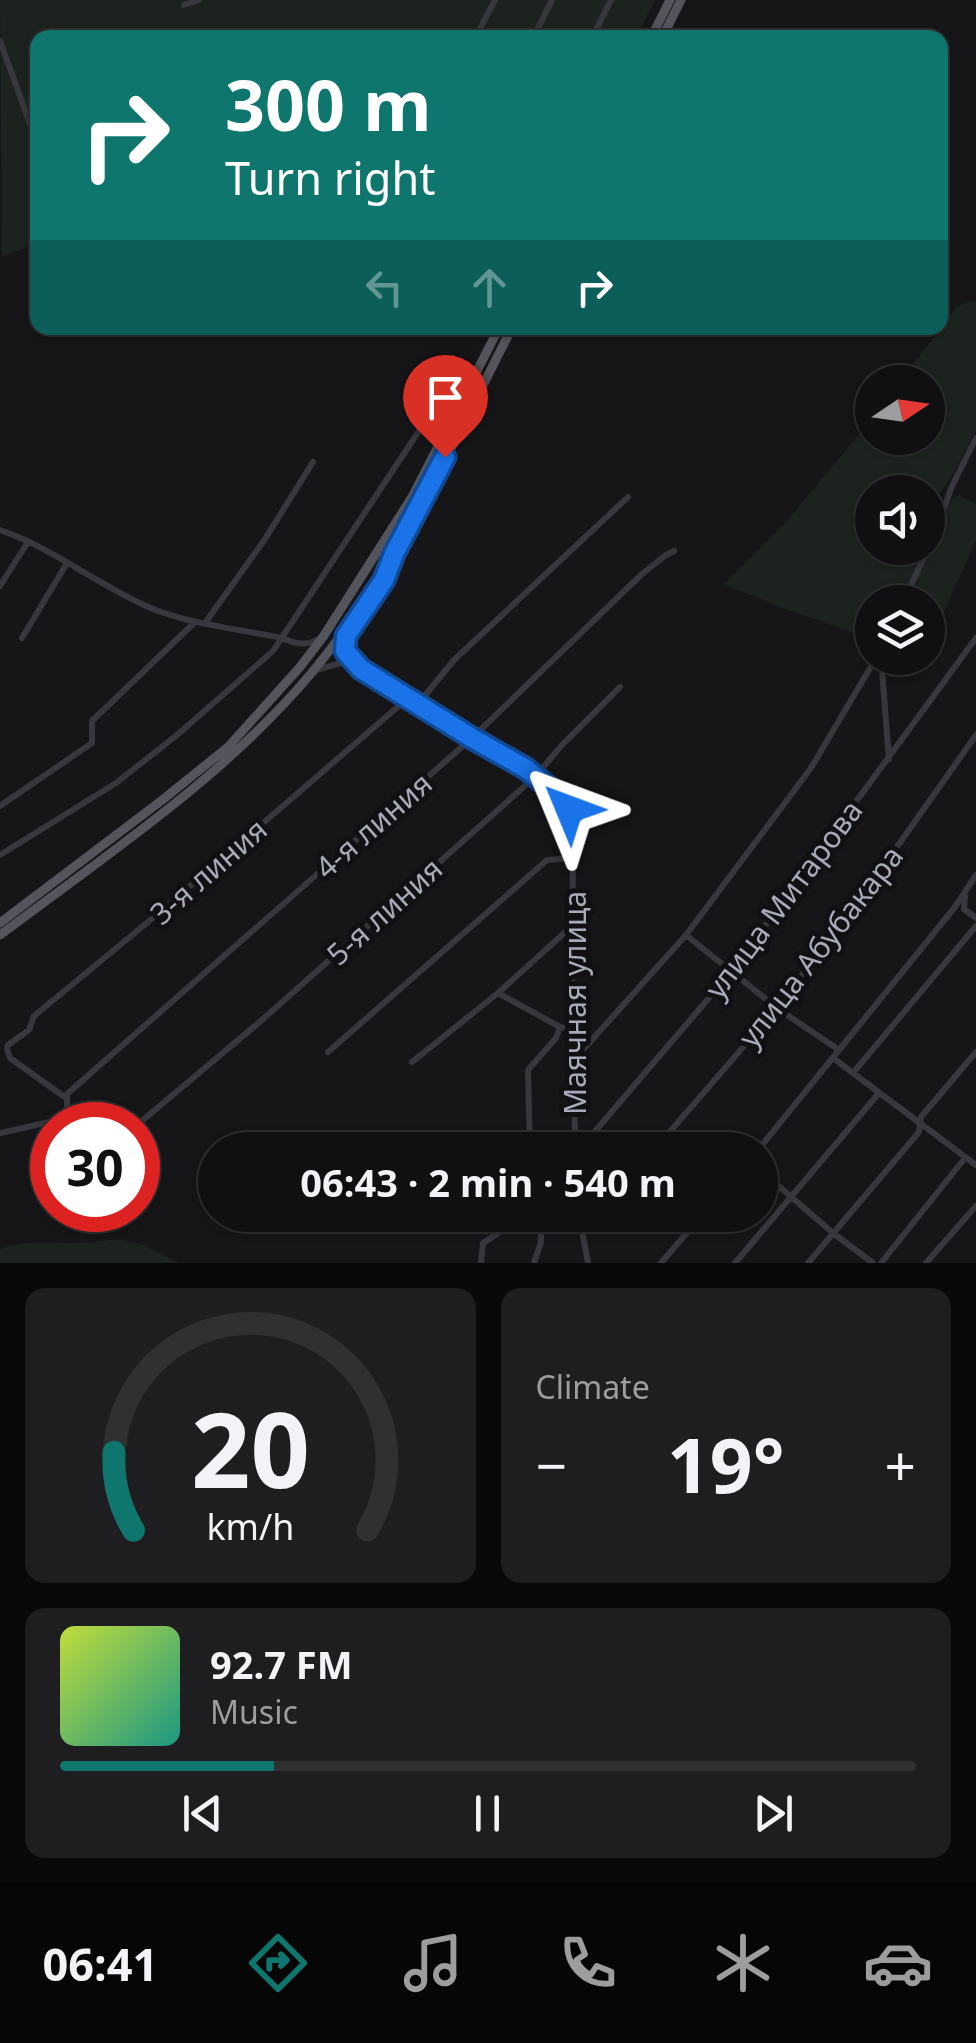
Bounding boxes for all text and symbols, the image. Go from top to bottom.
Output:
text: 300 m [225,56,432,152]
icon: right [60,70,190,200]
text: Turn right [225,147,436,208]
icon: left [357,260,412,315]
icon: ahead [462,260,517,315]
icon: right [567,260,622,315]
pin [403,355,488,458]
north arrow [855,365,945,455]
map controls [855,365,945,675]
icon: arrive [418,370,473,425]
button: sound [855,475,945,565]
button: layers [855,585,945,675]
position arrow [517,757,621,861]
street label: 4-я линия [306,763,440,887]
street label: улица Митарова [695,791,871,1007]
street label: 3-я линия [141,809,275,933]
street label: улица Абубакара [728,837,912,1055]
street label: 5-я линия [317,848,451,974]
street label: Маячная улица [554,891,595,1115]
speed limit sign: 30 [30,1102,160,1232]
text: 06:43 · 2 min · 540 m [300,1156,676,1208]
text: Climate [536,1365,650,1408]
text: 20 [191,1377,310,1518]
text: 19° [667,1413,785,1515]
text: − [536,1427,567,1502]
text: + [885,1427,916,1502]
text: km/h [206,1502,294,1550]
text: 92.7 FM [210,1638,352,1690]
text: Music [210,1690,298,1733]
icon: previous [175,1786,230,1841]
icon: pause [460,1786,515,1841]
icon: next [746,1786,801,1841]
icon: directions [243,1928,313,1998]
icon: music [398,1928,468,1998]
icon: phone [553,1928,623,1998]
icon: climate [708,1928,778,1998]
icon: car [863,1928,933,1998]
text: 06:41 [43,1933,158,1994]

